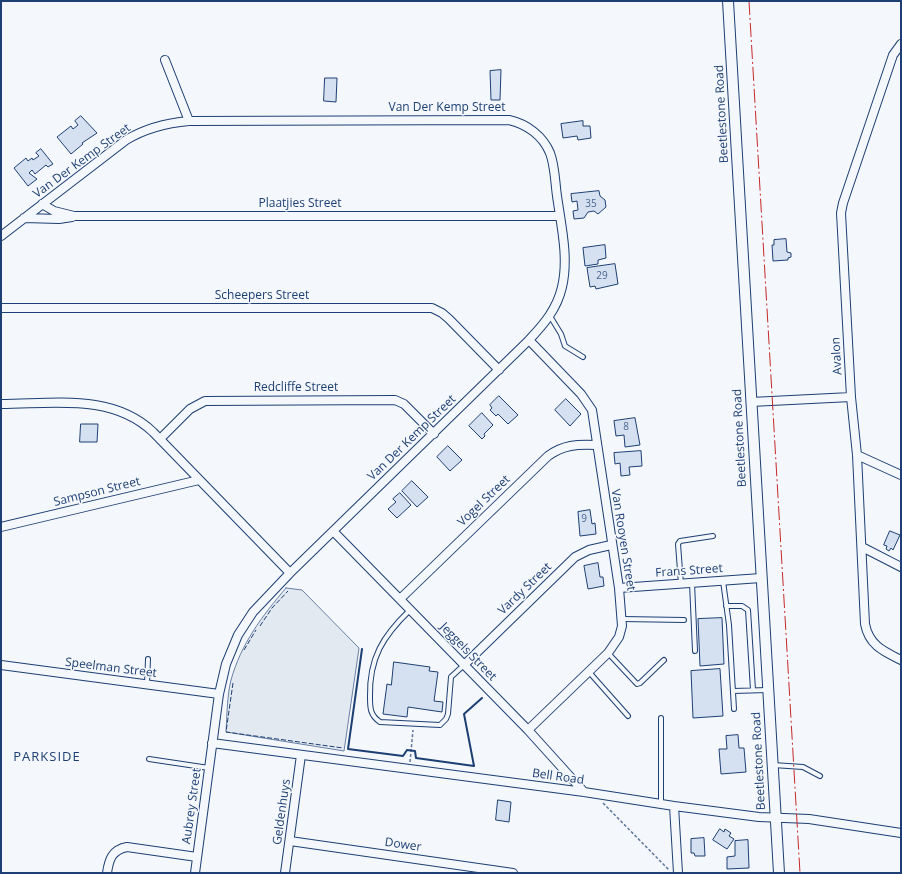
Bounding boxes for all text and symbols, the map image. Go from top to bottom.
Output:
street label: Beetlestone Road [712,65,732,163]
street label: Van Der Kemp Street [389,101,505,115]
street label: Van Der Kemp Street [30,121,134,201]
street label: Plaatjies Street [258,197,342,211]
house number: 35 [585,198,597,210]
house number: 29 [596,270,608,282]
street label: Scheepers Street [215,289,309,303]
street label: Avalon [829,337,845,375]
street label: Redcliffe Street [254,381,338,395]
street label: Beetlestone Road [730,389,750,487]
street label: Van Der Kemp Street [365,392,459,484]
house number: 8 [623,421,629,433]
street label: Vogel Street [455,472,513,530]
street label: Sampson Street [52,474,142,510]
street label: Van Rooyen Street [608,488,638,592]
house number: 9 [581,513,587,525]
street label: Vardy Street [495,560,555,618]
street label: Frans Street [655,561,723,581]
street label: Jeggels Street [437,620,499,684]
street label: Speelman Street [64,655,158,681]
street label: Beetlestone Road [749,712,769,810]
district label: PARKSIDE [13,749,81,765]
street label: Bell Road [531,766,585,788]
street label: Aubrey Street [180,767,204,845]
street label: Geldenhuys [270,778,294,846]
street label: Dower [384,835,422,855]

